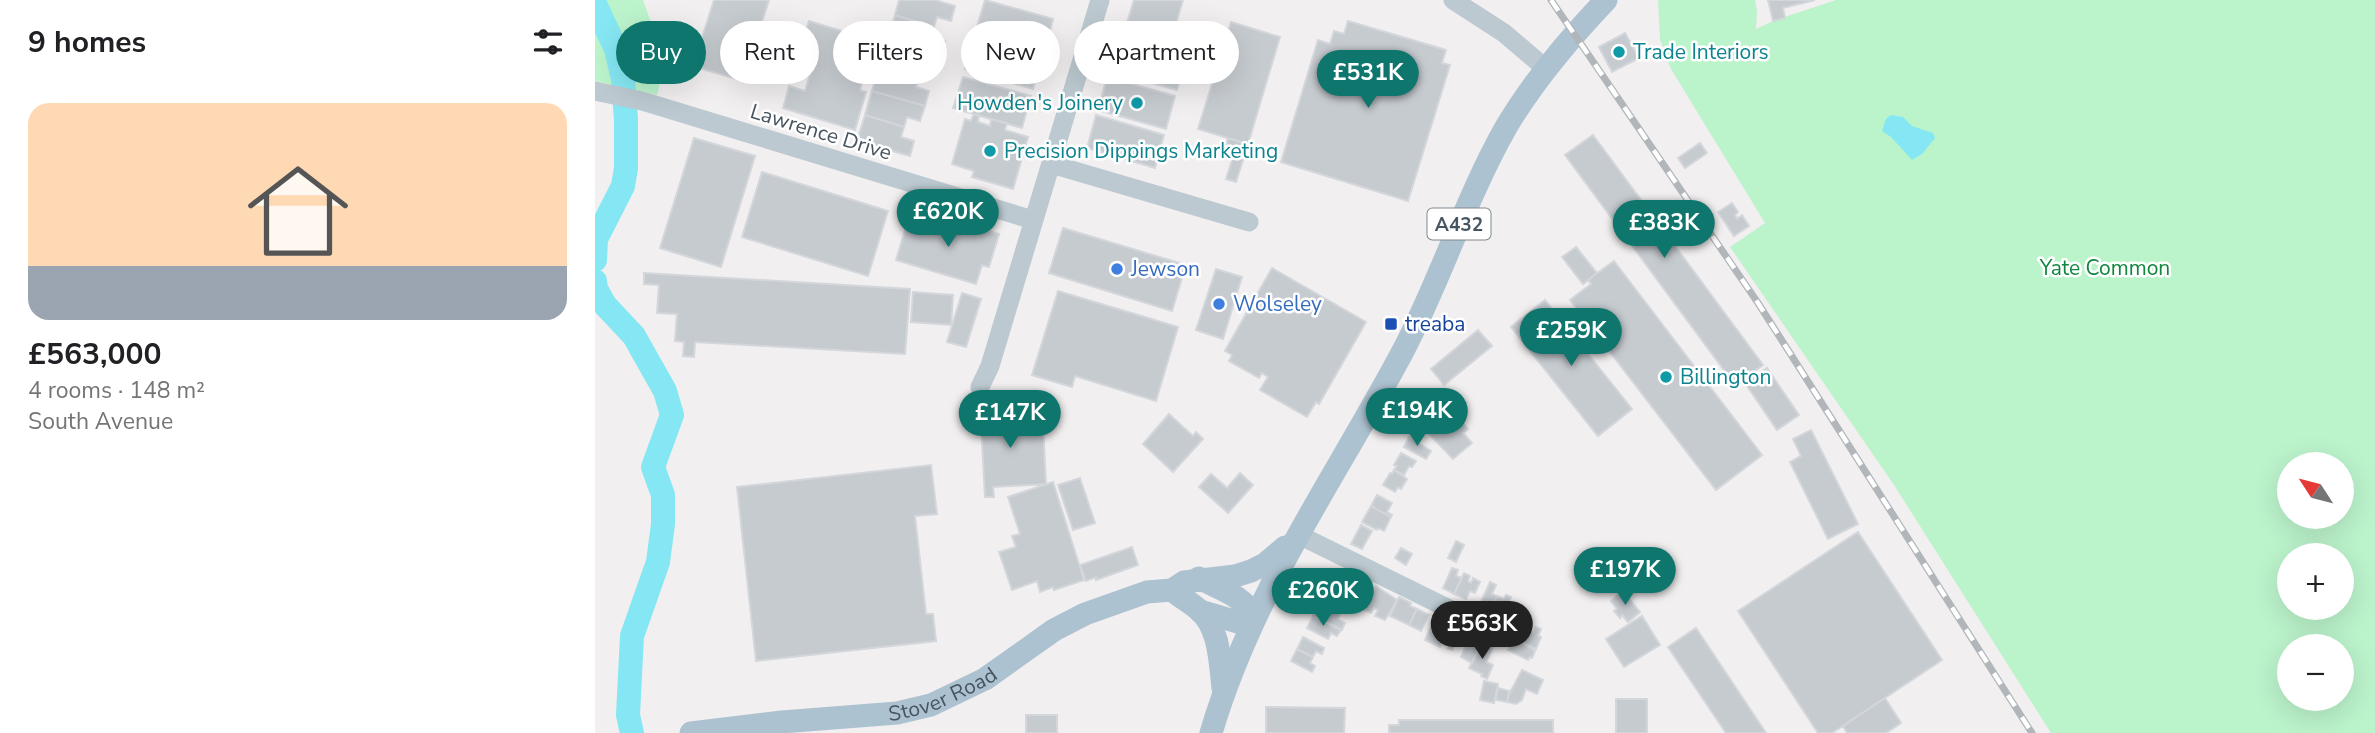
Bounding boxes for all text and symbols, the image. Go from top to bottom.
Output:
chip: Buy [616,21,706,84]
chip: Rent [720,21,819,84]
chip: Filters [833,21,947,84]
chip: New [961,21,1060,84]
chip: Apartment [1074,21,1239,84]
text: 9 homes [28,22,146,63]
icon: filters [529,23,567,61]
place label: Trade Interiors [1633,38,1769,66]
marker: Trade Interiors [1611,44,1627,60]
pin: £531K [1319,50,1417,110]
text: £531K [1333,57,1403,88]
place label: Howden's Joinery [957,89,1123,117]
marker: Howden's Joinery [1129,95,1145,111]
street label: Lawrence Drive [747,97,895,167]
place label: Precision Dippings Marketing [1004,137,1278,165]
marker: Precision Dippings Marketing [982,143,998,159]
icon: home [235,148,361,274]
pin: £620K [899,190,997,249]
text: £620K [913,196,983,227]
pin: £383K [1615,201,1713,260]
text: £383K [1629,207,1699,238]
road number: A432 [1427,208,1491,240]
park label: Yate Common [2039,254,2170,282]
place label: Jewson [1130,255,1200,283]
marker: Jewson [1109,261,1125,277]
place label: Wolseley [1233,290,1322,318]
marker: Wolseley [1211,296,1227,312]
pin: £259K [1522,308,1620,368]
place label: treaba [1405,310,1465,338]
text: £259K [1536,315,1606,346]
marker: treaba [1383,316,1399,332]
text: £563,000 [28,334,161,375]
place label: Billington [1680,363,1771,391]
marker: Billington [1658,369,1674,385]
text: 4 rooms · 148 m² [28,375,205,406]
pin: £194K [1368,388,1466,448]
pin: £147K [961,391,1059,450]
text: £194K [1382,395,1452,426]
text: £147K [975,397,1045,428]
text: South Avenue [28,406,173,437]
north arrow [2277,452,2354,528]
map controls [2277,452,2354,711]
button: + [2277,543,2354,620]
pin: £197K [1576,548,1674,607]
text: £197K [1590,554,1660,585]
pin: £260K [1274,568,1372,628]
text: £260K [1288,575,1358,606]
pin: £563K [1433,602,1531,661]
text: £563K [1447,608,1517,639]
button: − [2277,634,2354,711]
street label: Stover Road [887,661,1003,728]

